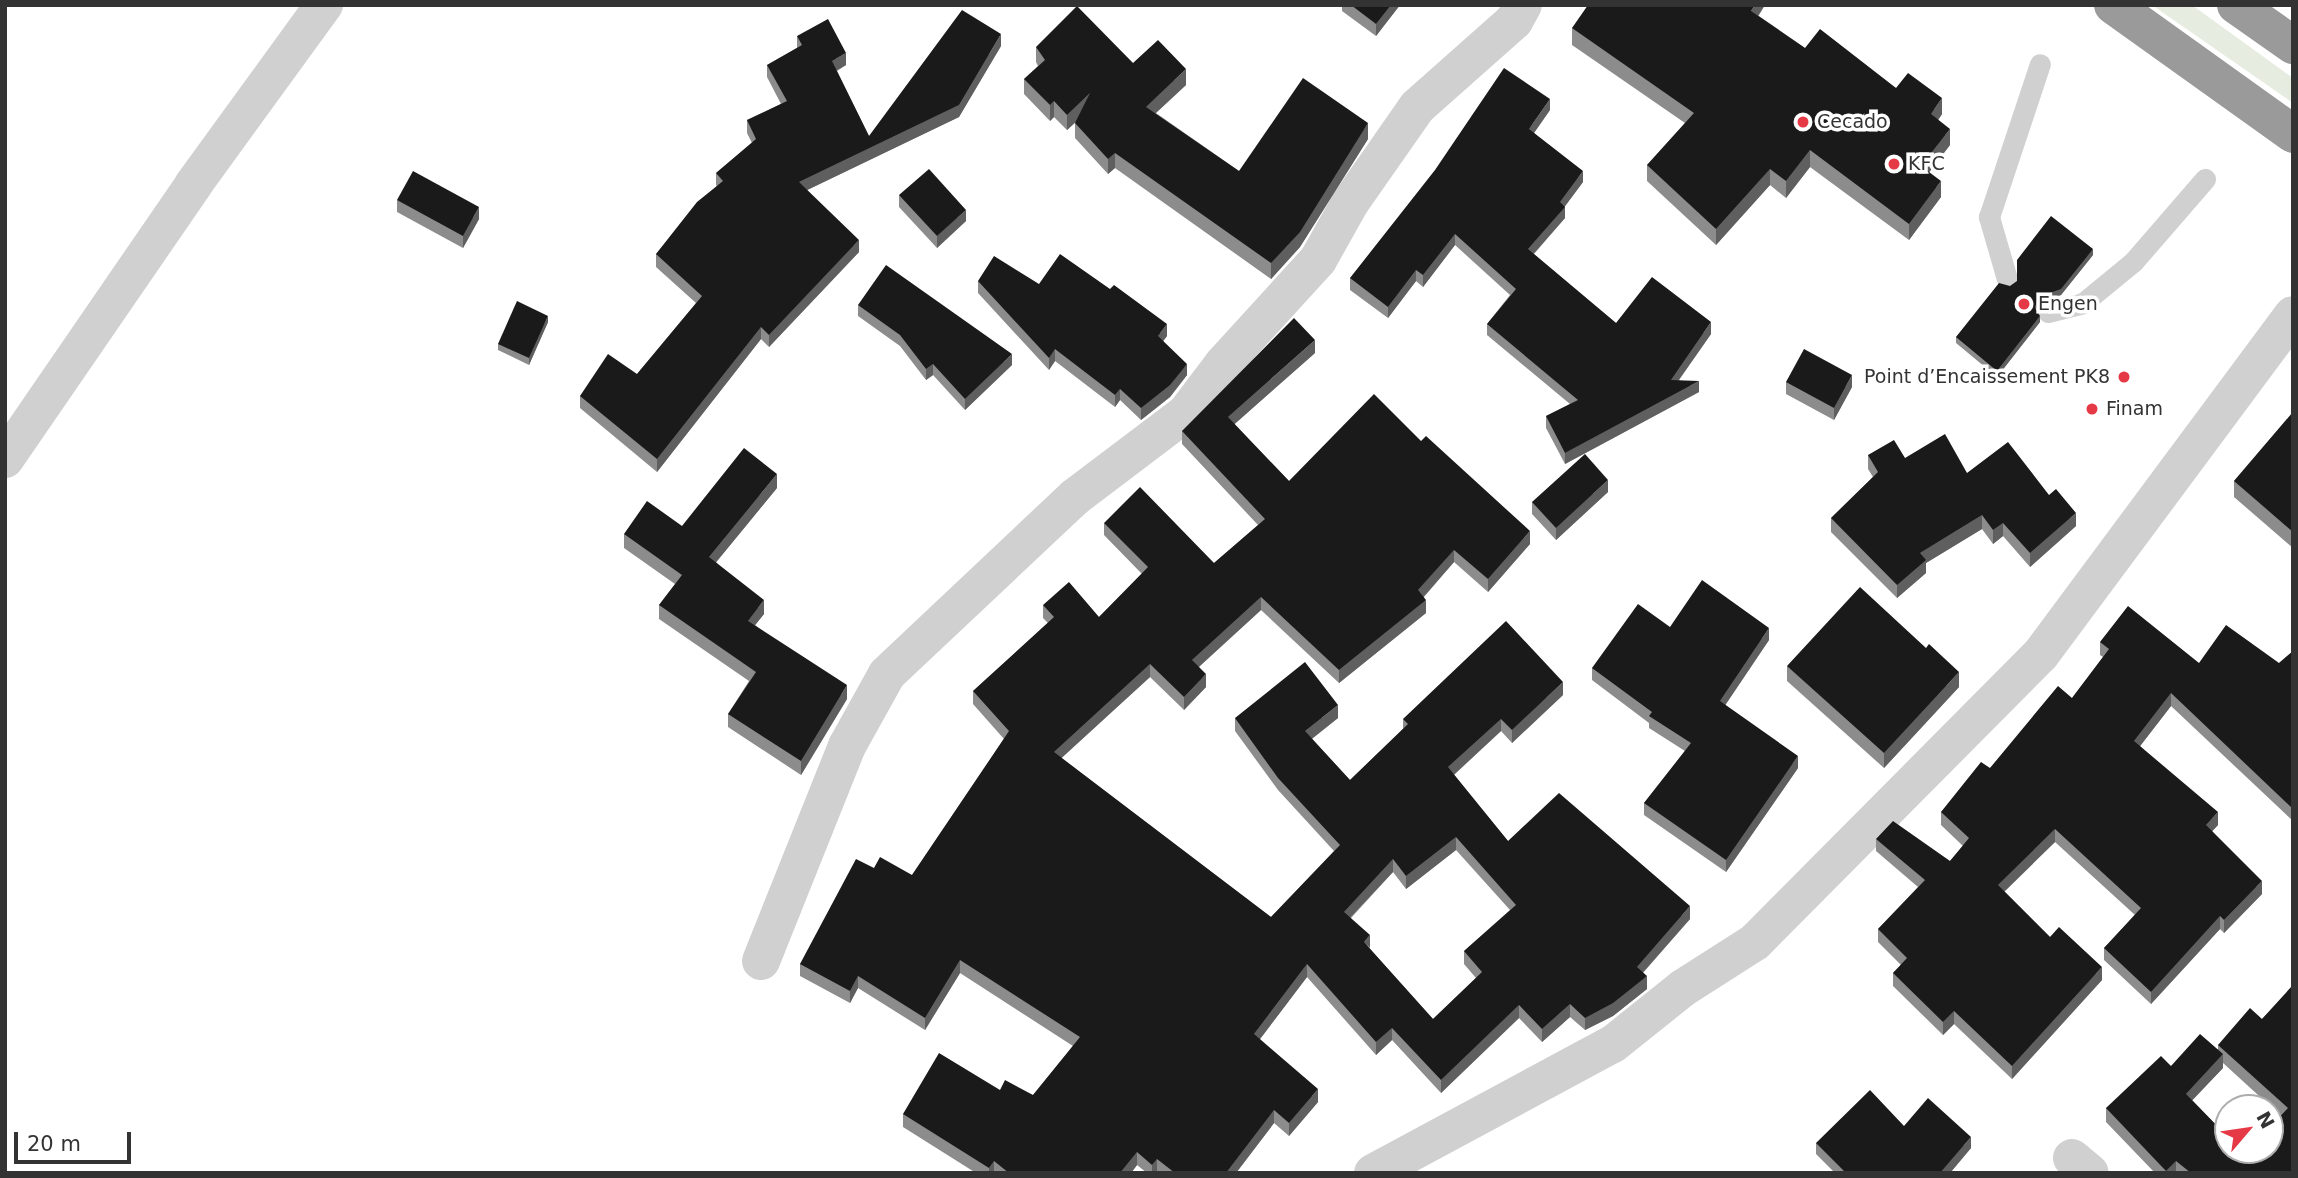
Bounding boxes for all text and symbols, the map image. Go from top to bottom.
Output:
place label: Cecado [1817,111,1888,133]
marker: Cecado [1795,114,1811,130]
place label: KFC [1908,153,1945,175]
marker: KFC [1886,156,1902,172]
place label: Engen [2038,293,2098,315]
marker: Engen [2016,296,2032,312]
place label: Point d’Encaissement PK8 [1864,366,2110,388]
marker: Point d’Encaissement PK8 [2116,369,2132,385]
place label: Finam [2106,398,2163,420]
marker: Finam [2084,401,2100,417]
north arrow [2214,1094,2284,1164]
text: N [2252,1107,2279,1132]
scale bar [18,1118,135,1162]
text: 20 m [27,1132,81,1156]

